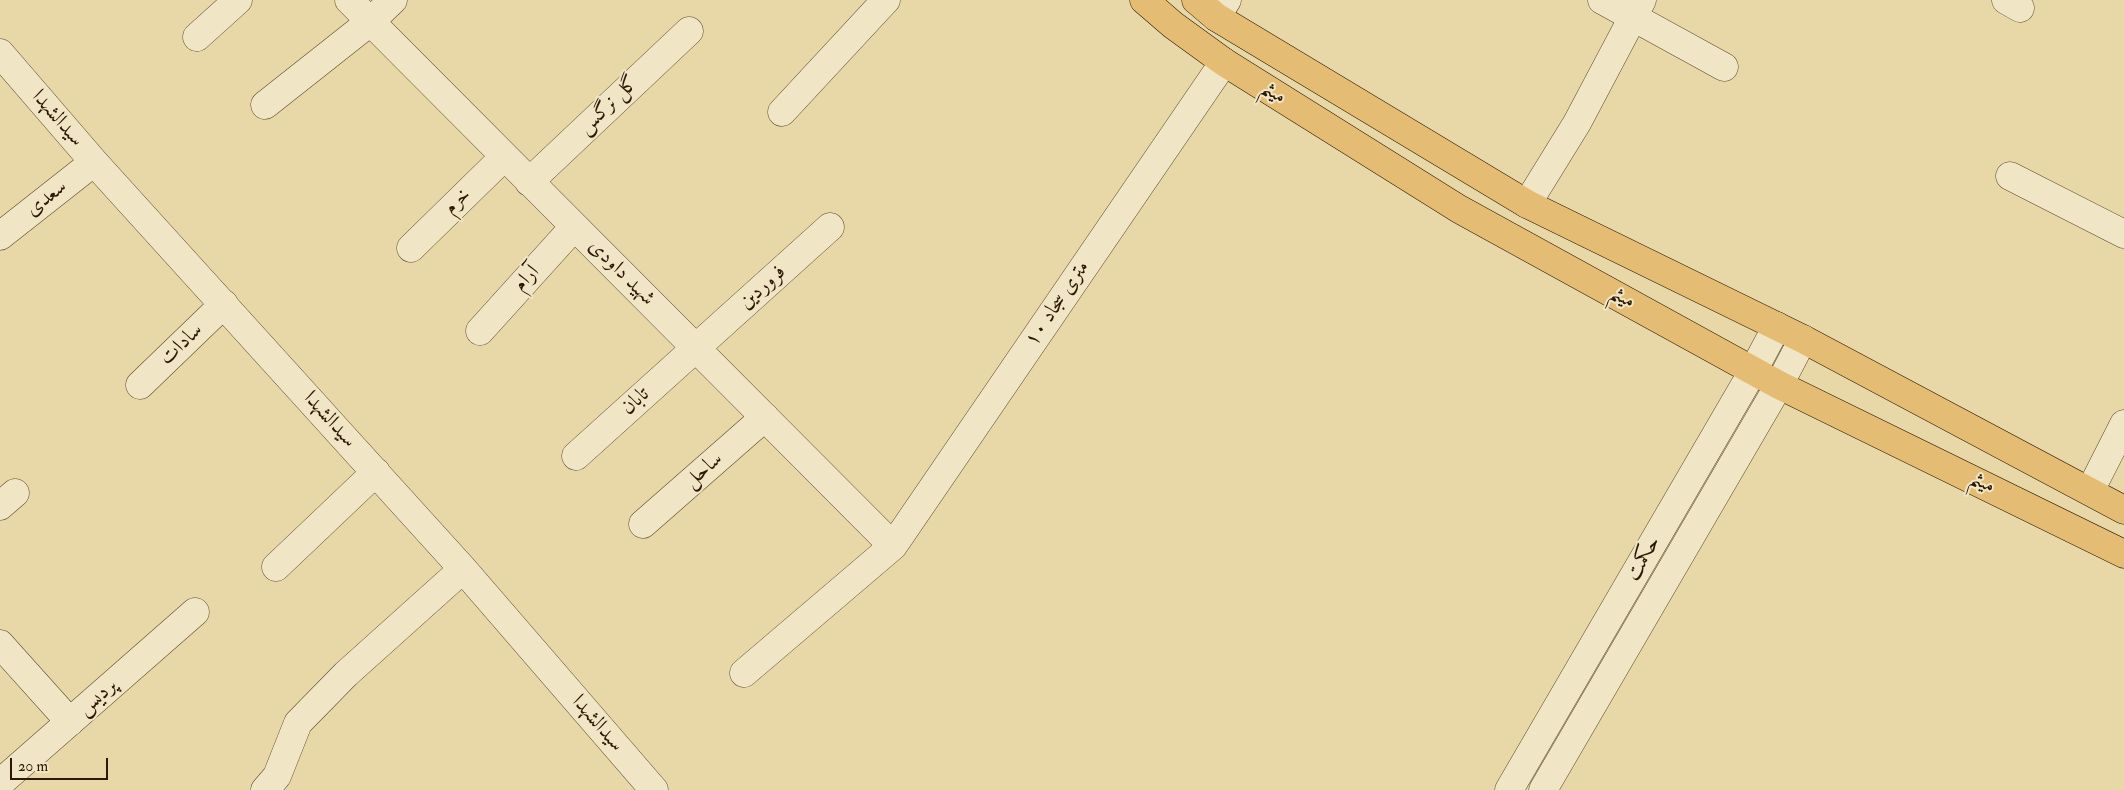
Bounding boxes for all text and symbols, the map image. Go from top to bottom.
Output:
street label: گل نرگس [574,71,644,141]
street label: میثم [1256,76,1290,110]
street label: سیدالشهدا [25,85,89,153]
street label: سعدی [21,175,73,223]
street label: خرم [439,183,477,221]
street label: شهید داودی [582,234,660,312]
street label: ۱۰ متری سجاد [1020,256,1096,352]
street label: فروردین [734,260,792,316]
street label: آرام [509,261,545,297]
street label: میثم [1605,281,1639,315]
street label: سادات [155,319,209,371]
street label: تابان [617,383,655,421]
street label: سیدالشهدا [297,387,361,453]
street label: ساحل [680,447,728,495]
street label: میثم [1965,466,1999,500]
street label: حکمت [1621,532,1667,586]
street label: پردیس [73,674,123,722]
street label: سیدالشهدا [565,690,629,758]
scale bar [12,748,110,780]
text: 20 m [18,757,48,776]

